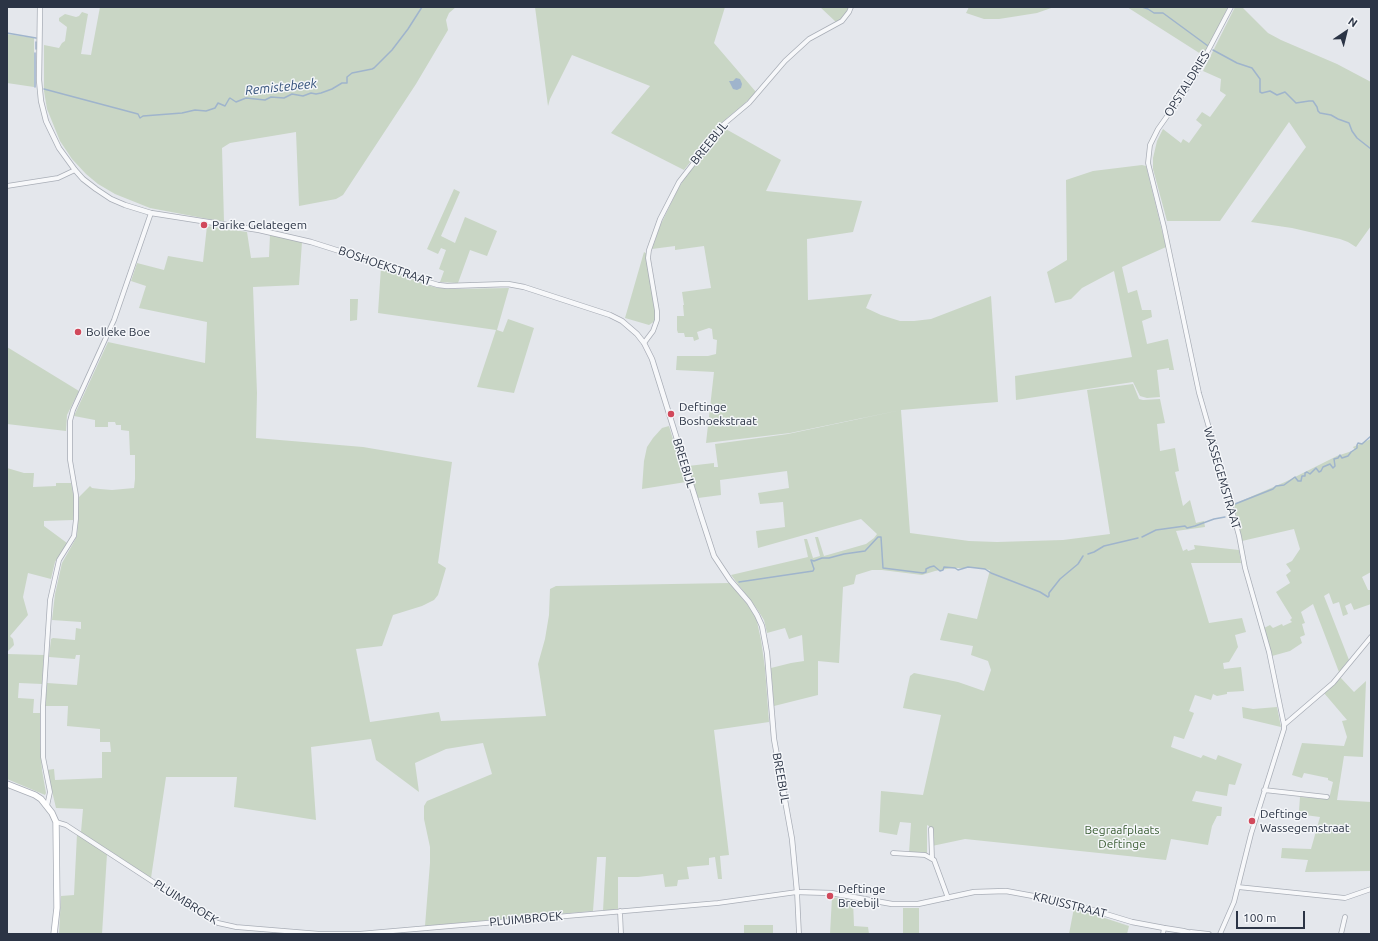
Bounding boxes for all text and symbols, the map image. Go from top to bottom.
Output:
north arrow [1326,12,1366,52]
text: N [1346,15,1360,29]
street label: OPSTALDRIES [1161,48,1213,120]
water label: Remistebeek [244,75,318,99]
street label: BREEBIJL [687,119,731,167]
place label: Parike Gelategem [212,218,307,232]
marker: Parike Gelategem [199,220,209,230]
street label: BOSHOEKSTRAAT [336,243,434,289]
place label: Bolleke Boe [86,325,150,339]
marker: Bolleke Boe [73,327,83,337]
place label: Deftinge Boshoekstraat [679,400,757,428]
marker: Deftinge Boshoekstraat [666,409,676,419]
street label: WASSEGEMSTRAAT [1200,425,1244,531]
street label: BREEBIJL [670,436,698,490]
street label: BREEBIJL [769,752,793,804]
place label: Deftinge Wassegemstraat [1260,807,1349,835]
marker: Deftinge Wassegemstraat [1247,816,1257,826]
park label: Begraafplaats Deftinge [1084,823,1160,851]
street label: PLUIMBROEK [151,876,221,928]
place label: Deftinge Breebijl [838,882,886,910]
street label: KRUISSTRAAT [1032,889,1108,921]
marker: Deftinge Breebijl [825,891,835,901]
scale bar [1238,903,1307,929]
street label: PLUIMBROEK [489,909,563,929]
text: 100 m [1243,911,1276,924]

